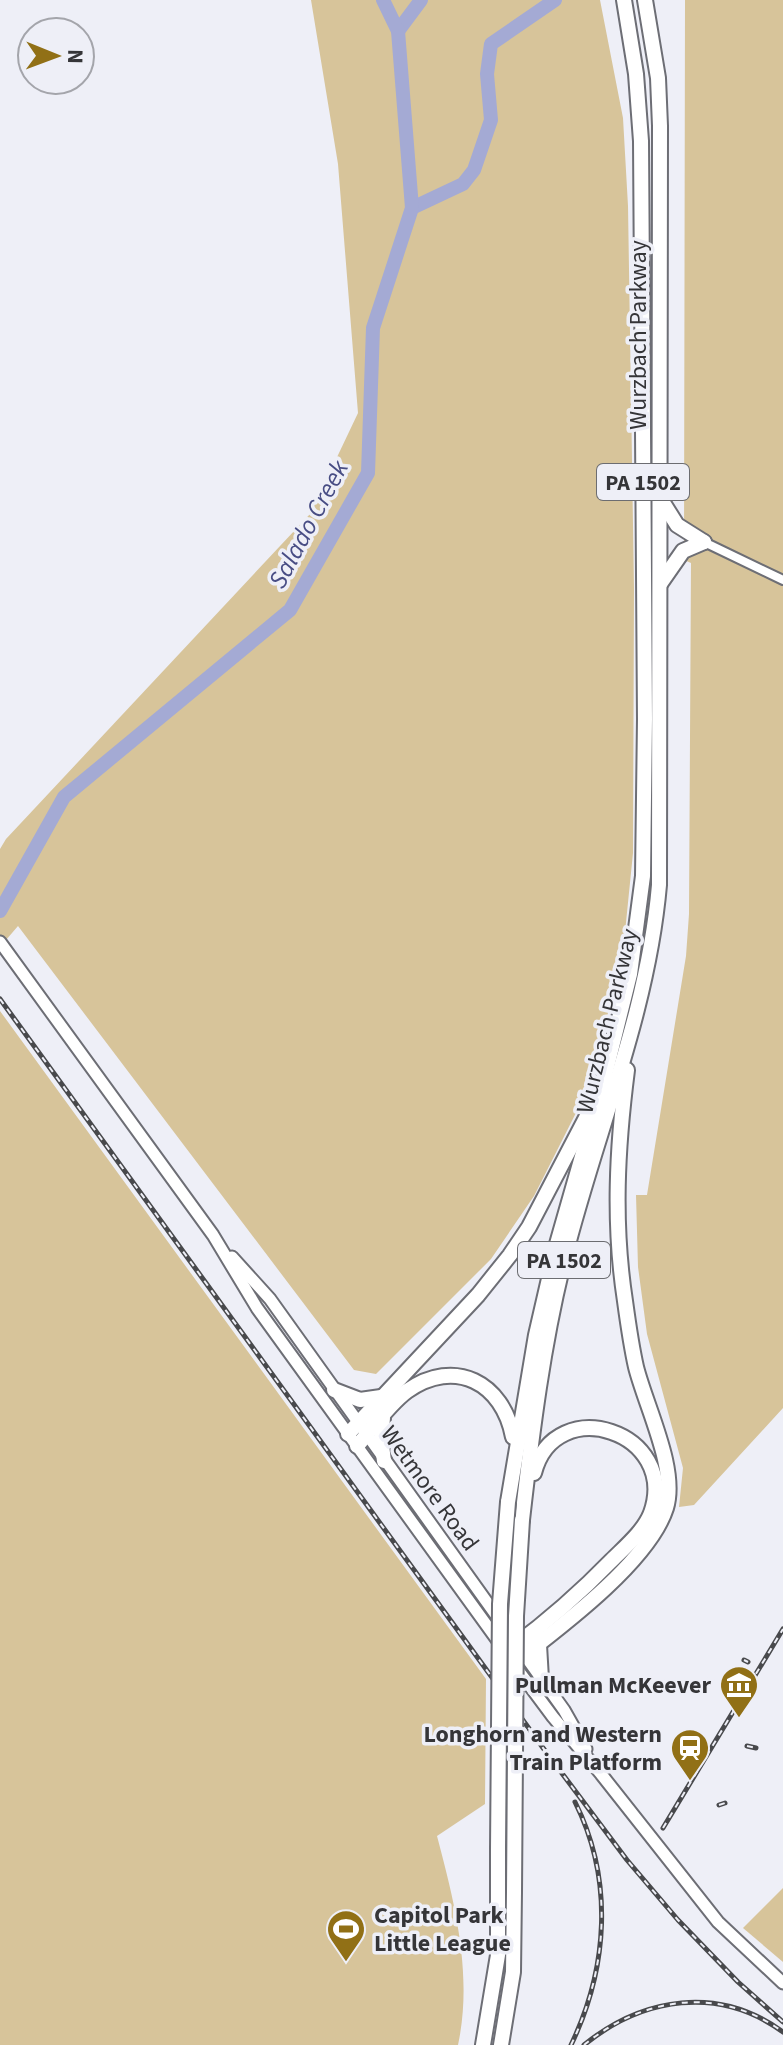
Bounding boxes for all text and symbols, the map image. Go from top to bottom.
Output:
north arrow [16,16,96,96]
text: N [59,49,91,64]
street label: Wurzbach Parkway [621,240,656,430]
water label: Salado Creek [259,453,358,595]
road number: PA 1502 [597,464,689,500]
street label: Wurzbach Parkway [568,925,647,1117]
road number: PA 1502 [518,1242,610,1278]
street label: Wetmore Road [372,1418,487,1558]
museum icon: Pullman McKeever [718,1664,760,1719]
place label: Pullman McKeever [515,1668,711,1703]
place label: Longhorn and Western Train Platform [423,1717,662,1780]
station icon: Longhorn and Western Train Platform [669,1727,711,1782]
place label: Capitol Park Little League [374,1898,511,1961]
sports icon: Capitol Park Little League [325,1908,367,1963]

